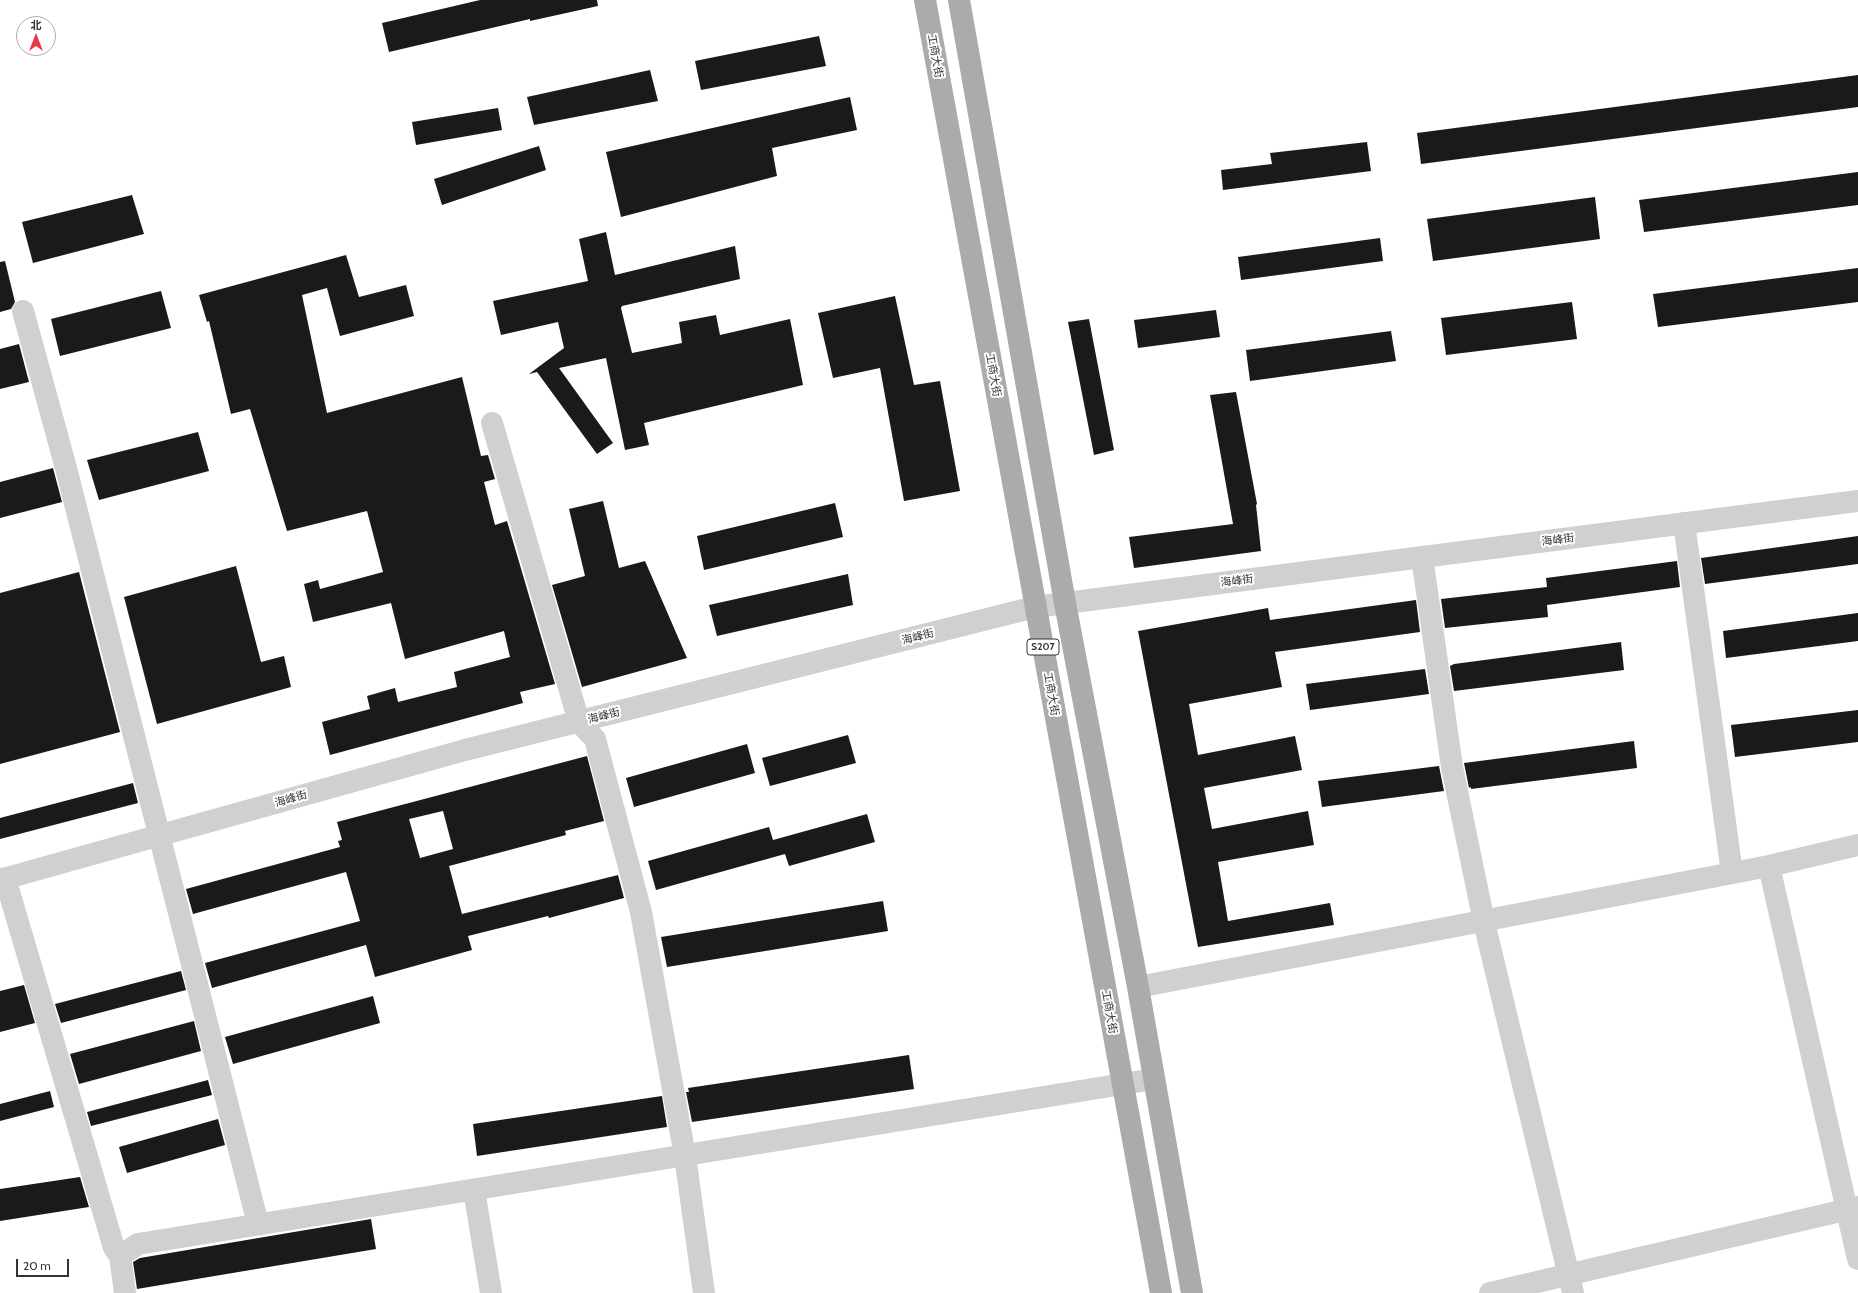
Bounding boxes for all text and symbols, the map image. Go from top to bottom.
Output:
north arrow [16,16,56,56]
text: 北 [31,18,42,32]
street label: 工商大街 [925,33,945,79]
street label: 工商大街 [983,352,1003,398]
street label: 海峰街 [1541,531,1575,549]
street label: 海峰街 [1220,572,1254,590]
street label: 海峰街 [900,627,936,647]
road number: S207 [1027,639,1059,655]
street label: 工商大街 [1041,671,1061,717]
street label: 海峰街 [586,706,622,726]
street label: 海峰街 [273,788,309,810]
street label: 工商大街 [1099,989,1119,1035]
scale bar [18,1251,71,1277]
text: 20 m [23,1258,51,1273]

